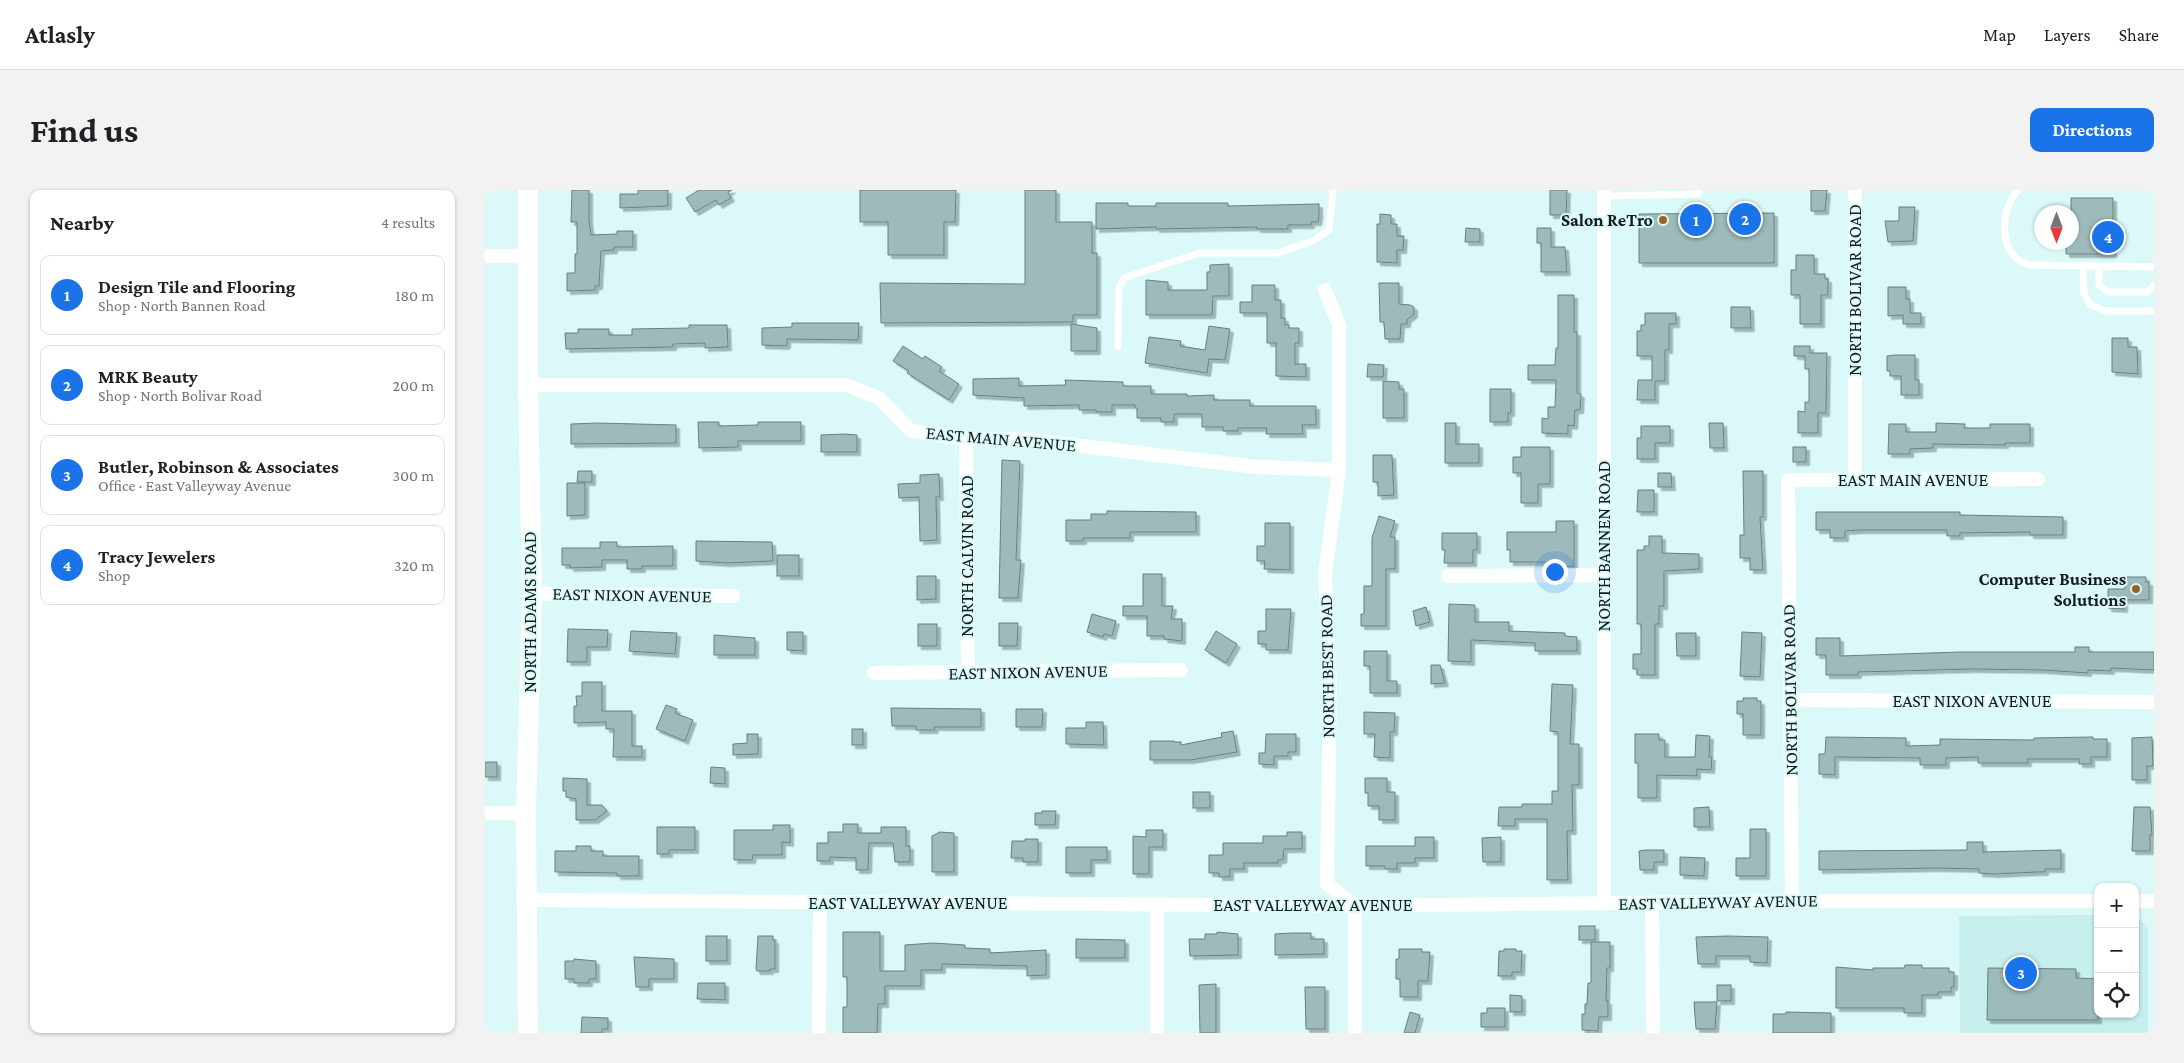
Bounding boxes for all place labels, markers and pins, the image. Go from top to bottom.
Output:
pin: 2 [1729,200,1761,238]
pin: 1 [1680,201,1712,239]
place label: Salon ReTro [1561,210,1653,230]
marker: Salon ReTro [1657,214,1669,226]
pin: 4 [2092,218,2124,256]
place label: Computer Business Solutions [1978,569,2126,610]
marker: Computer Business Solutions [2130,583,2142,595]
pin: 3 [2005,954,2037,992]

